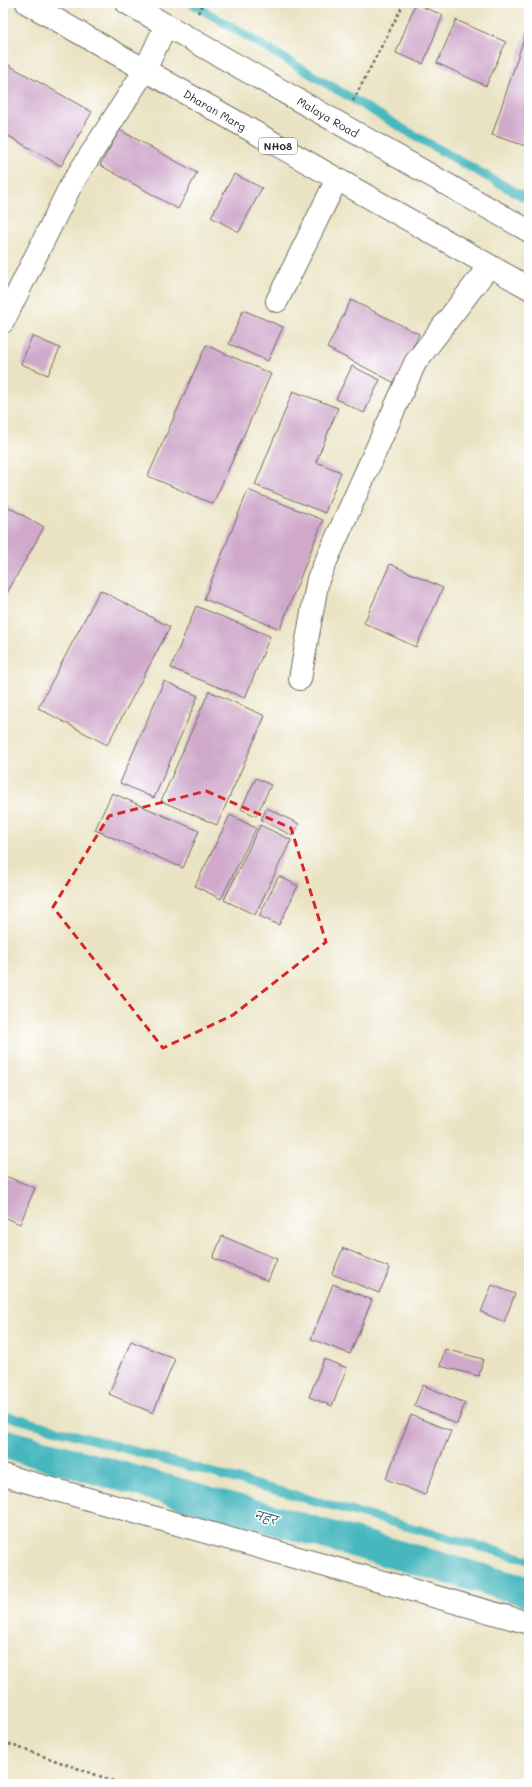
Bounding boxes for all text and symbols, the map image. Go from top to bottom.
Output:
street label: Dharan Marg [181,86,249,134]
street label: Malaya Road [294,93,362,141]
road number: NH08 [259,138,297,154]
water label: नहर [253,1506,282,1529]

